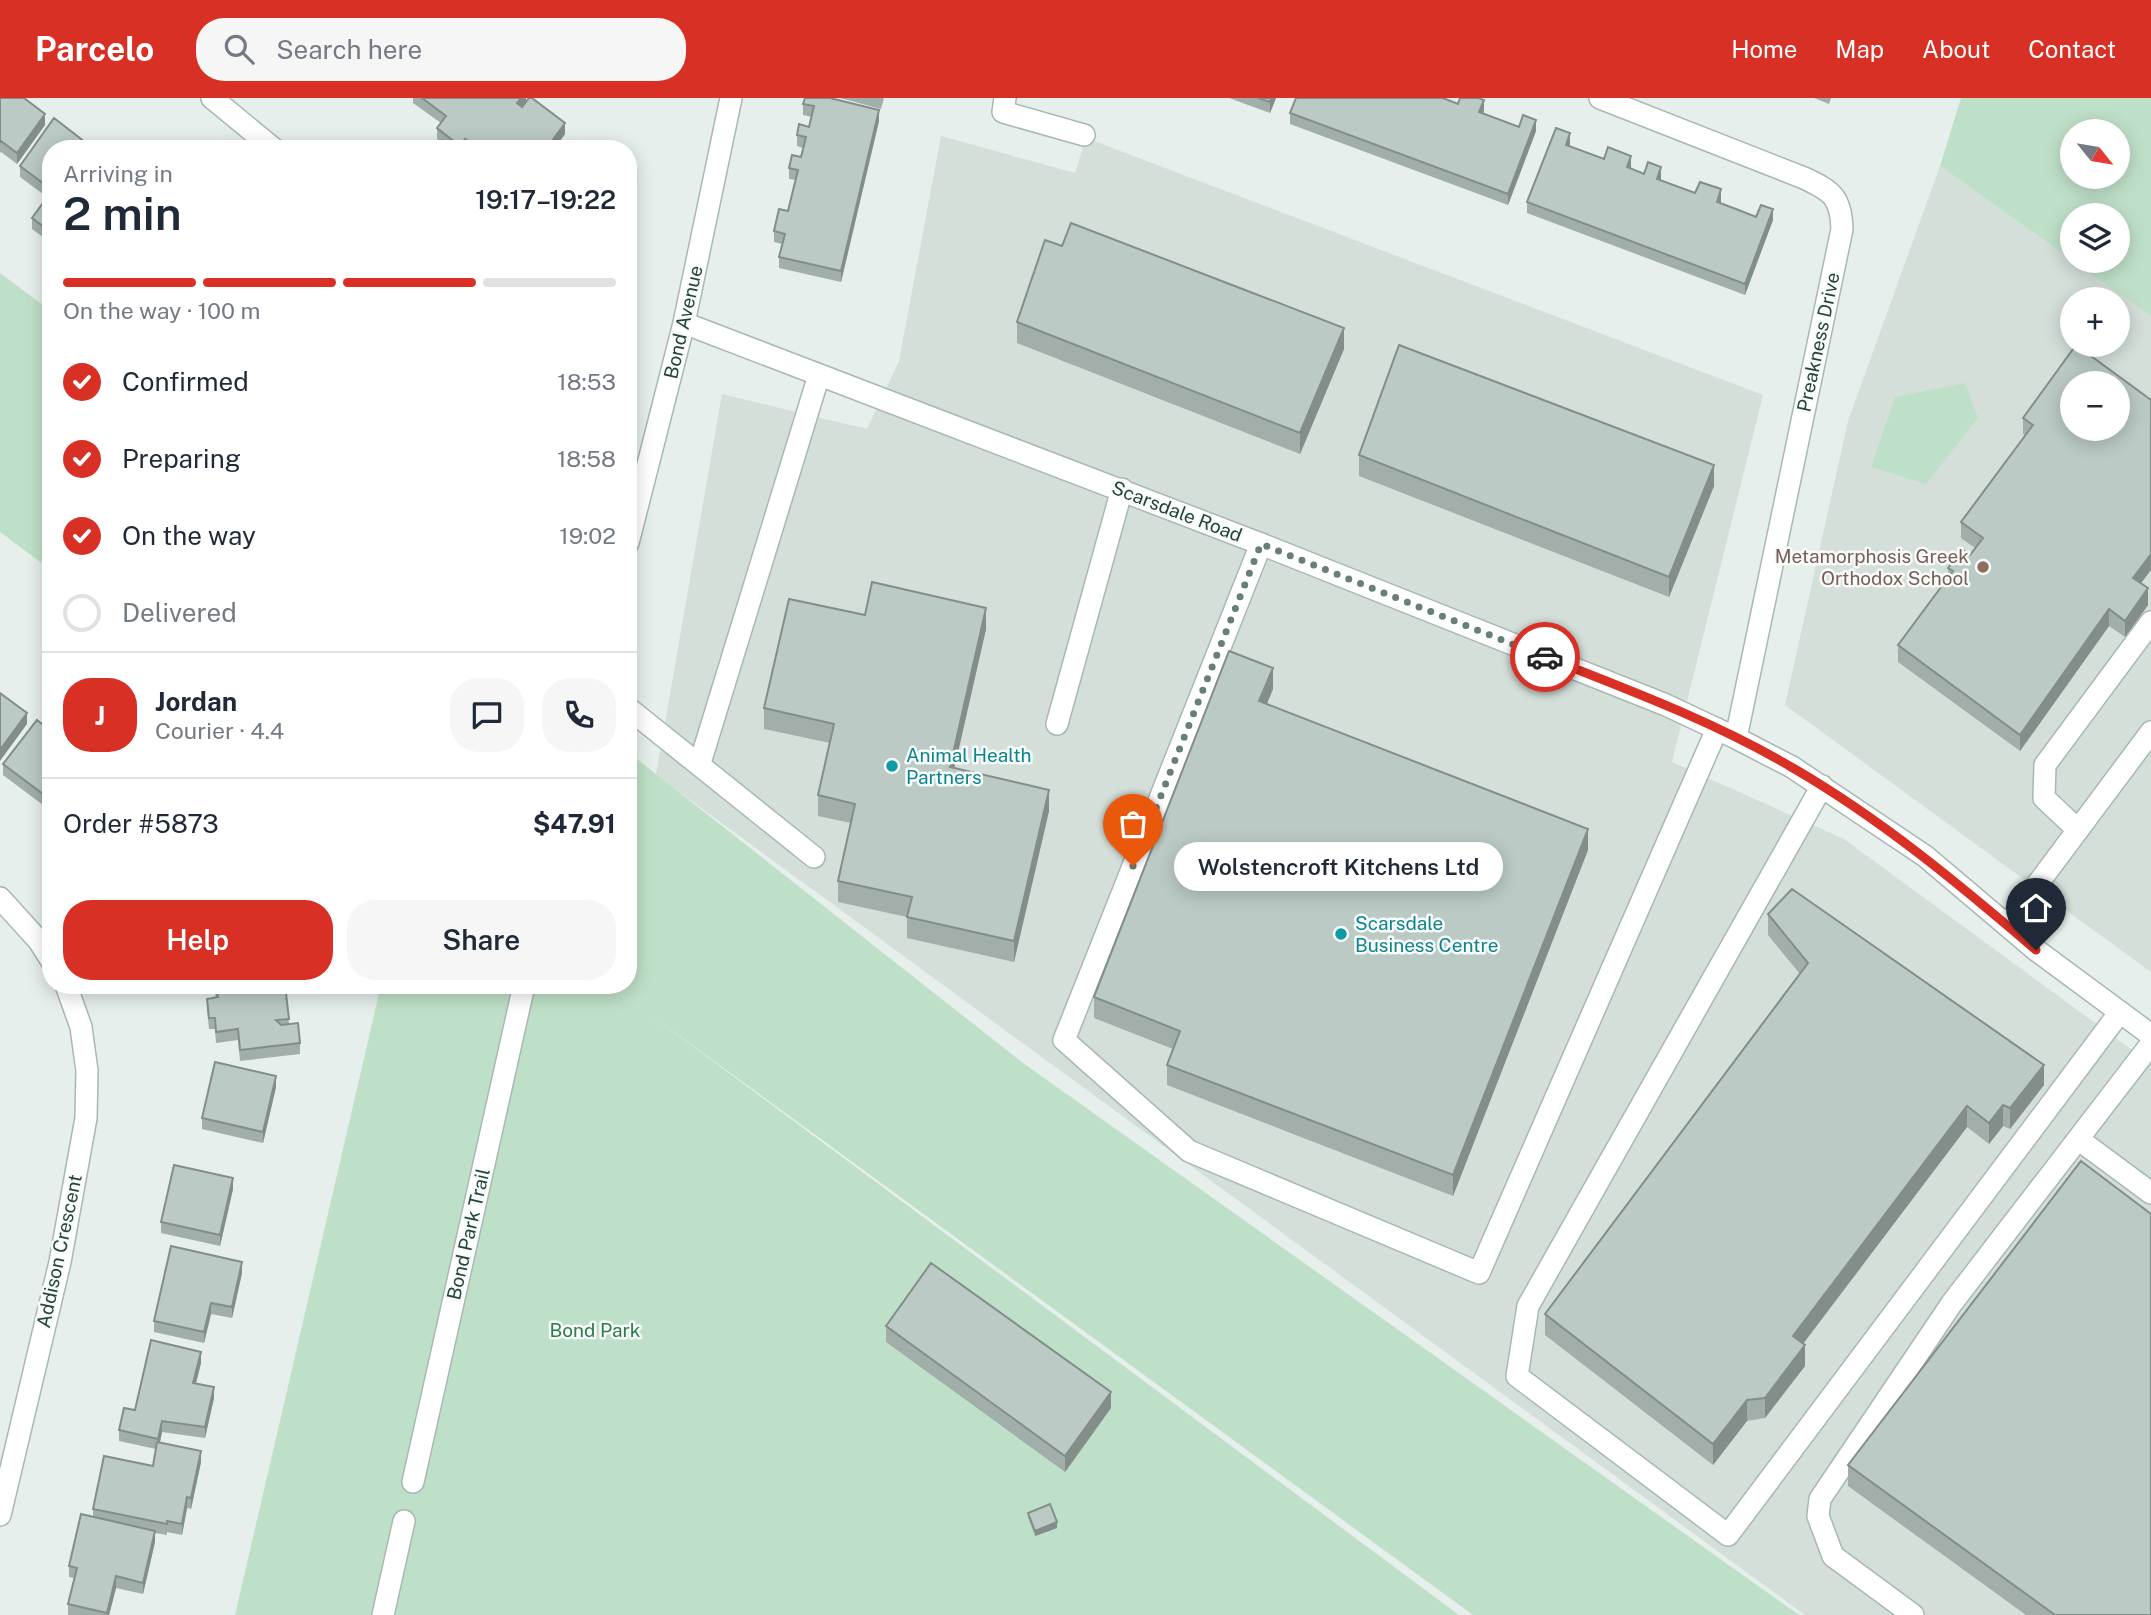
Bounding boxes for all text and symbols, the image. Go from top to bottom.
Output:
search box [196,18,686,81]
text: Parcelo [35,30,154,68]
icon: search [220,30,258,68]
text: Search here [276,34,422,65]
text: Home [1731,35,1797,63]
text: Map [1835,35,1884,63]
text: About [1922,35,1990,63]
text: Contact [2028,35,2116,63]
north arrow [2060,119,2130,189]
map controls [2060,119,2130,441]
text: Arriving in [63,160,173,187]
text: 19:17–19:22 [475,184,616,215]
text: 2 min [63,186,182,240]
button: layers [2060,203,2130,273]
street label: Bond Avenue [659,263,707,381]
street label: Preakness Drive [1792,270,1844,414]
button: + [2060,287,2130,357]
text: On the way · 100 m [63,297,260,324]
icon: check [63,363,101,401]
text: Confirmed [122,366,249,397]
text: 18:53 [557,368,616,395]
button: − [2060,371,2130,441]
icon: check [63,440,101,478]
text: Preparing [122,443,241,474]
text: 18:58 [557,445,616,472]
street label: Scarsdale Road [1109,476,1245,546]
icon: check [63,517,101,555]
text: On the way [122,520,256,551]
text: 19:02 [559,522,616,549]
place label: Metamorphosis Greek Orthodox School [1775,545,1969,589]
marker: Metamorphosis Greek Orthodox School [1975,559,1991,575]
text: Delivered [122,597,237,628]
courier [1510,622,1580,692]
icon: car [1526,638,1564,676]
button: chat [450,678,524,752]
button: phone [542,678,616,752]
text: Jordan [155,686,237,717]
text: J [95,700,105,731]
text: Courier · 4.4 [155,717,284,744]
place label: Animal Health Partners [906,744,1032,788]
marker: Animal Health Partners [884,758,900,774]
pin [1103,794,1163,866]
icon: bag [1114,805,1152,843]
text: Order #5873 [63,808,219,839]
text: $47.91 [533,808,616,839]
callout: Wolstencroft Kitchens Ltd [1175,842,1504,890]
text: Wolstencroft Kitchens Ltd [1198,853,1479,880]
pin [2006,878,2066,950]
icon: home [2017,889,2055,927]
button: Help [63,900,333,980]
button: Share [347,900,616,980]
place label: Scarsdale Business Centre [1355,912,1498,956]
marker: Scarsdale Business Centre [1333,926,1349,942]
street label: Bond Park Trail [442,1166,494,1302]
street label: Addison Crescent [32,1172,86,1330]
park label: Bond Park [550,1319,641,1341]

